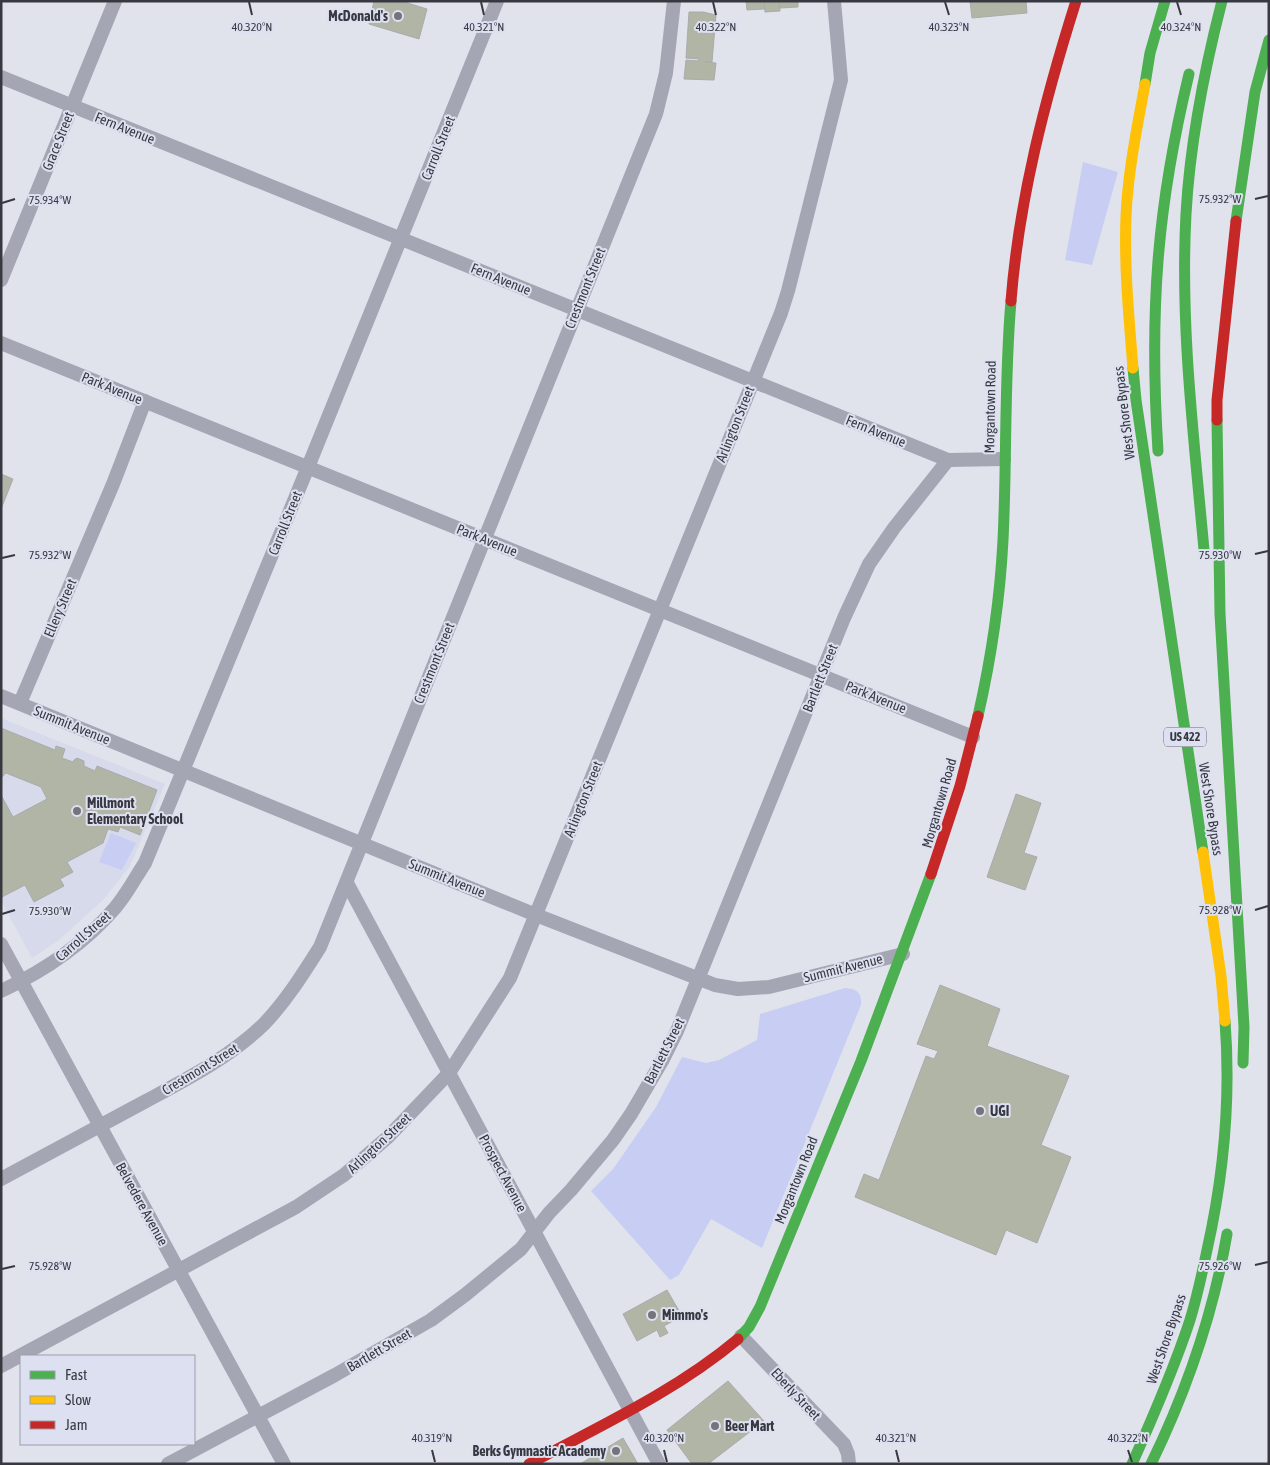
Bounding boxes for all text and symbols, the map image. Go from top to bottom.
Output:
place label: McDonald's [328,8,388,24]
marker: McDonald's [392,10,404,22]
text: 40.320°N [232,20,272,34]
text: 40.321°N [464,20,504,34]
text: 40.322°N [696,20,736,34]
text: 40.323°N [929,20,969,34]
text: 40.324°N [1161,20,1201,34]
street label: Grace Street [39,109,77,173]
street label: Fern Avenue [93,109,157,147]
street label: Carroll Street [418,114,458,182]
text: 75.932°W [1199,192,1241,206]
text: 75.934°W [29,193,71,207]
street label: Crestmont Street [561,245,609,331]
street label: Fern Avenue [469,260,533,298]
street label: Morgantown Road [981,360,999,454]
street label: West Shore Bypass [1110,365,1138,461]
street label: Park Avenue [79,369,145,407]
street label: Arlington Street [712,384,758,464]
street label: Fern Avenue [844,412,908,450]
street label: Carroll Street [265,489,305,557]
street label: Park Avenue [454,521,520,559]
text: 75.932°W [29,548,71,562]
text: 75.930°W [1199,548,1241,562]
street label: Ellery Street [40,576,80,640]
street label: Crestmont Street [410,620,458,706]
street label: Bartlett Street [799,642,841,714]
street label: Park Avenue [843,678,909,716]
street label: Summit Avenue [32,702,112,748]
road number: US 422 [1164,728,1206,746]
street label: Morgantown Road [919,756,959,850]
street label: Arlington Street [560,759,606,839]
street label: West Shore Bypass [1196,761,1226,857]
place label: Millmont Elementary School [87,795,183,827]
marker: Millmont Elementary School [71,805,83,817]
street label: Summit Avenue [407,855,487,901]
text: 75.928°W [1199,903,1241,917]
text: 75.930°W [29,904,71,918]
street label: Carroll Street [52,908,114,964]
street label: Summit Avenue [802,950,884,986]
street label: Bartlett Street [641,1015,687,1087]
street label: Crestmont Street [159,1040,241,1098]
place label: UGI [990,1103,1009,1119]
marker: UGI [974,1105,986,1117]
street label: Arlington Street [344,1110,414,1176]
street label: Prospect Avenue [476,1132,530,1214]
street label: Morgantown Road [771,1134,821,1226]
street label: Belvedere Avenue [113,1160,171,1248]
text: 75.928°W [29,1259,71,1273]
text: 75.926°W [1199,1259,1241,1273]
street label: West Shore Bypass [1143,1292,1189,1386]
place label: Mimmo's [662,1307,708,1323]
marker: Mimmo's [646,1309,658,1321]
street label: Bartlett Street [344,1325,414,1375]
legend [20,1355,195,1445]
street label: Eberly Street [768,1365,824,1423]
text: Fast [65,1366,87,1383]
text: Slow [65,1391,91,1408]
text: Jam [65,1416,88,1433]
place label: Beer Mart [725,1418,774,1434]
marker: Beer Mart [709,1420,721,1432]
text: 40.319°N [412,1431,452,1445]
text: 40.320°N [644,1431,684,1445]
text: 40.321°N [876,1431,916,1445]
text: 40.322°N [1108,1431,1148,1445]
place label: Berks Gymnastic Academy [473,1443,606,1459]
marker: Berks Gymnastic Academy [610,1445,622,1457]

